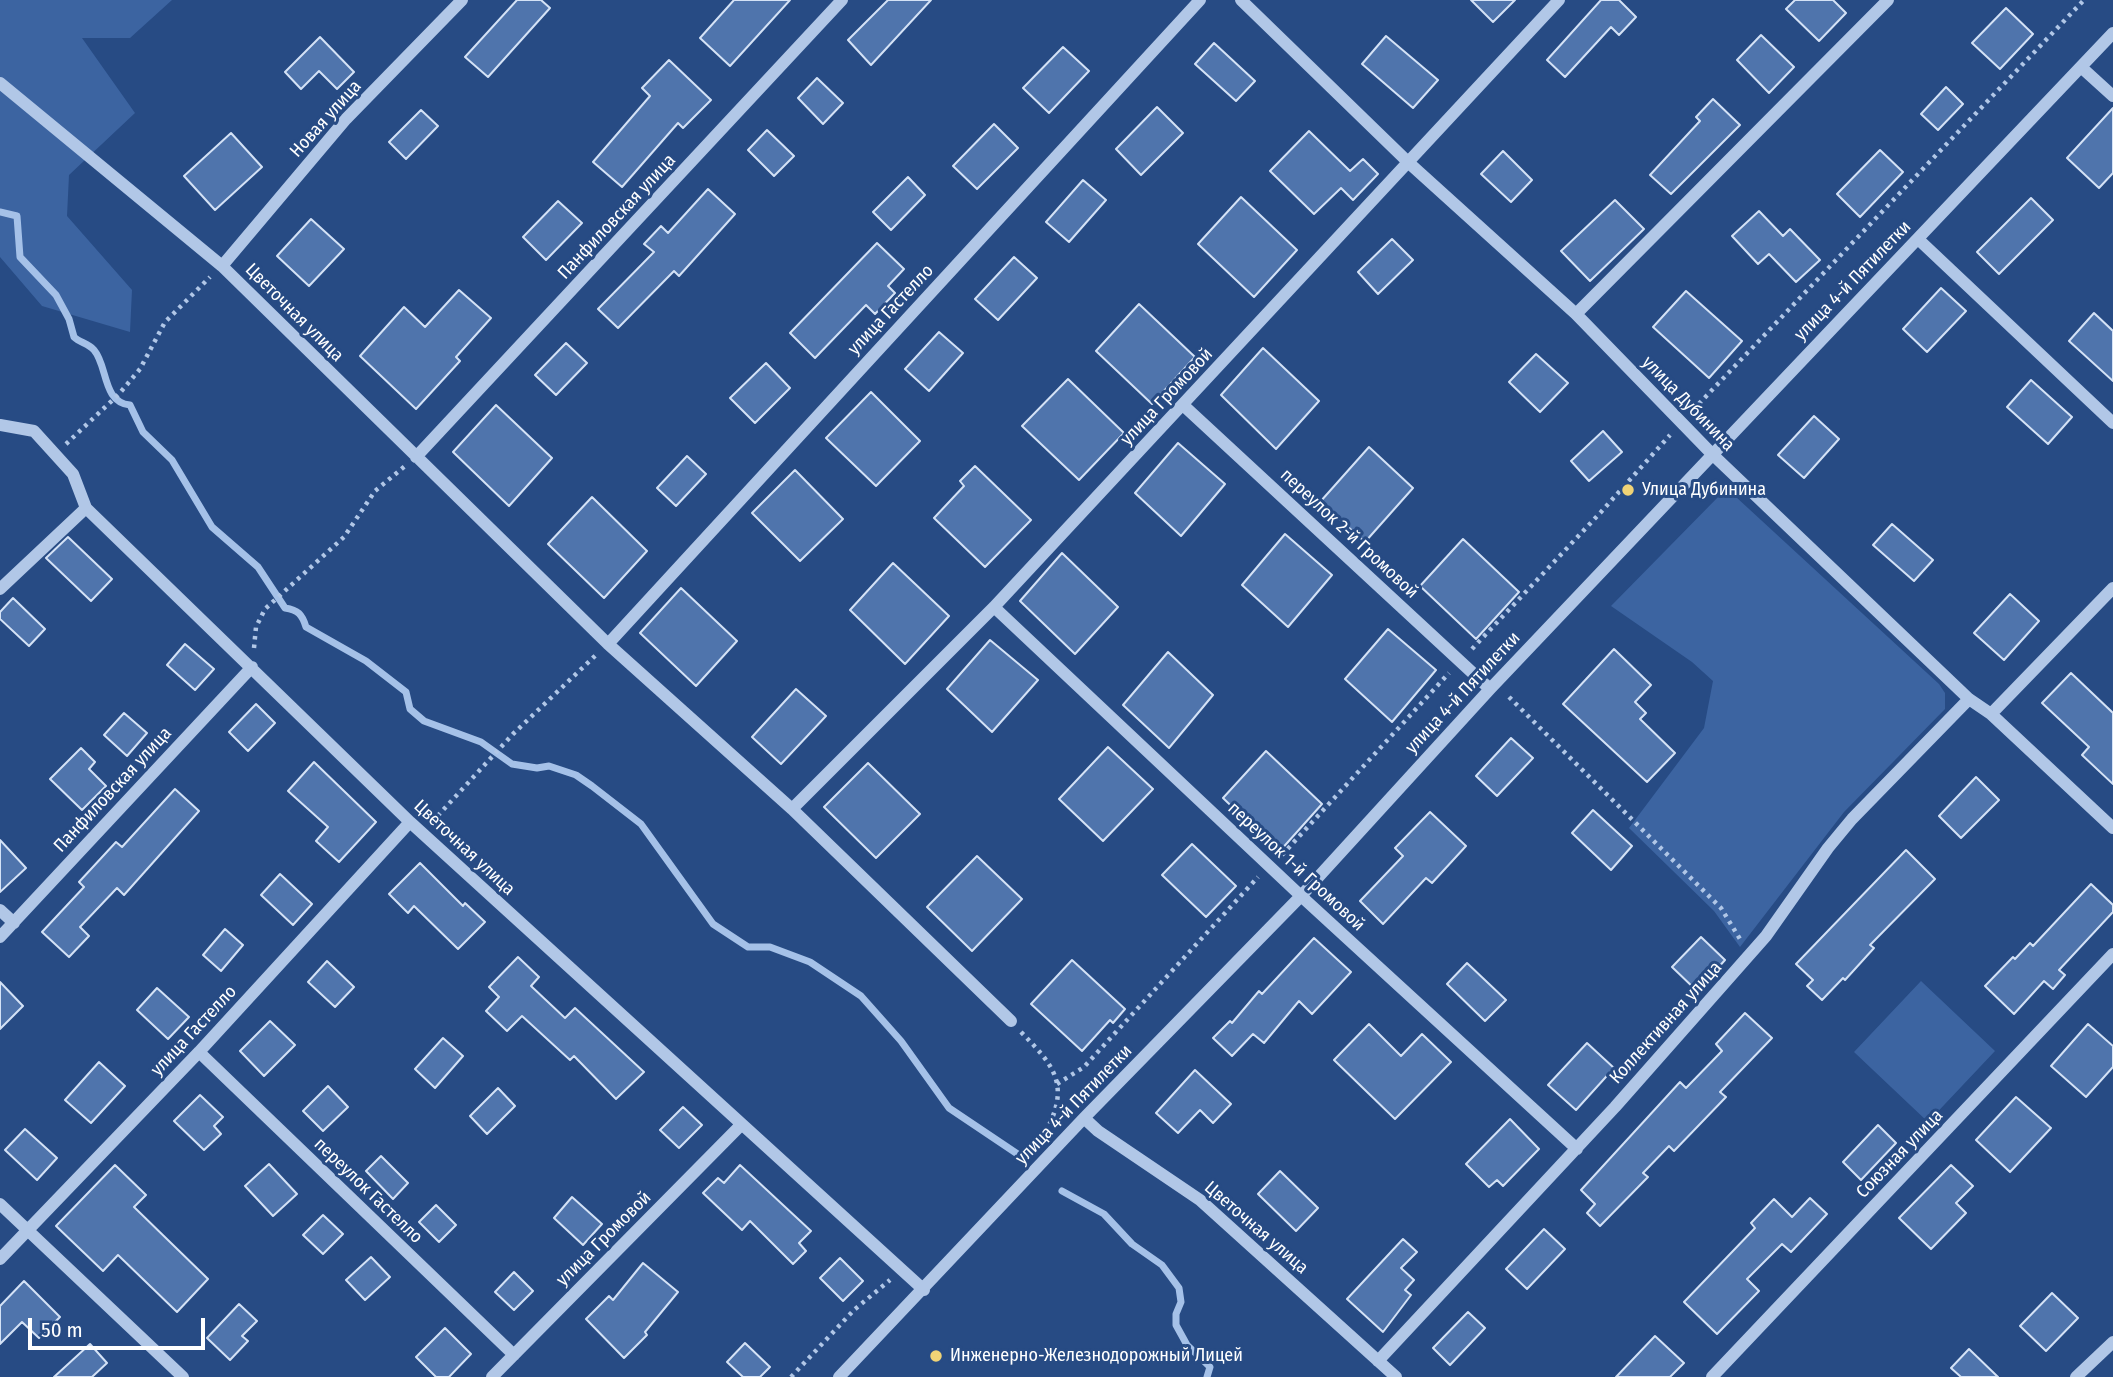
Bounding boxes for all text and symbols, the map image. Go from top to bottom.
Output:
street label: Новая улица [286,76,366,162]
street label: Панфиловская улица [554,150,680,284]
street label: улица 4-й Пятилетки [1790,217,1916,345]
street label: Цветочная улица [240,259,348,367]
street label: улица Гастелло [844,260,938,360]
street label: улица Громовой [1116,344,1218,450]
street label: улица Дубинина [1637,352,1739,456]
street label: переулок 2-й Громовой [1276,465,1422,603]
place label: Улица Дубинина [1642,479,1766,501]
marker: Улица Дубинина [1620,482,1636,498]
street label: улица 4-й Пятилетки [1401,628,1525,758]
street label: Панфиловская улица [50,723,176,857]
street label: Цветочная улица [409,796,519,900]
street label: переулок 1-й Громовой [1223,798,1369,936]
street label: Коллективная улица [1605,957,1727,1089]
street label: улица Гастелло [147,981,241,1081]
street label: улица 4-й Пятилетки [1011,1041,1137,1169]
street label: Союзная улица [1852,1105,1948,1203]
street label: переулок Гастелло [309,1134,427,1248]
street label: Цветочная улица [1200,1177,1312,1279]
street label: улица Громовой [552,1187,656,1291]
scale bar [32,1304,208,1348]
text: 50 m [41,1317,83,1343]
place label: Инженерно-Железнодорожный Лицей [950,1345,1243,1367]
marker: Инженерно-Железнодорожный Лицей [928,1348,944,1364]

